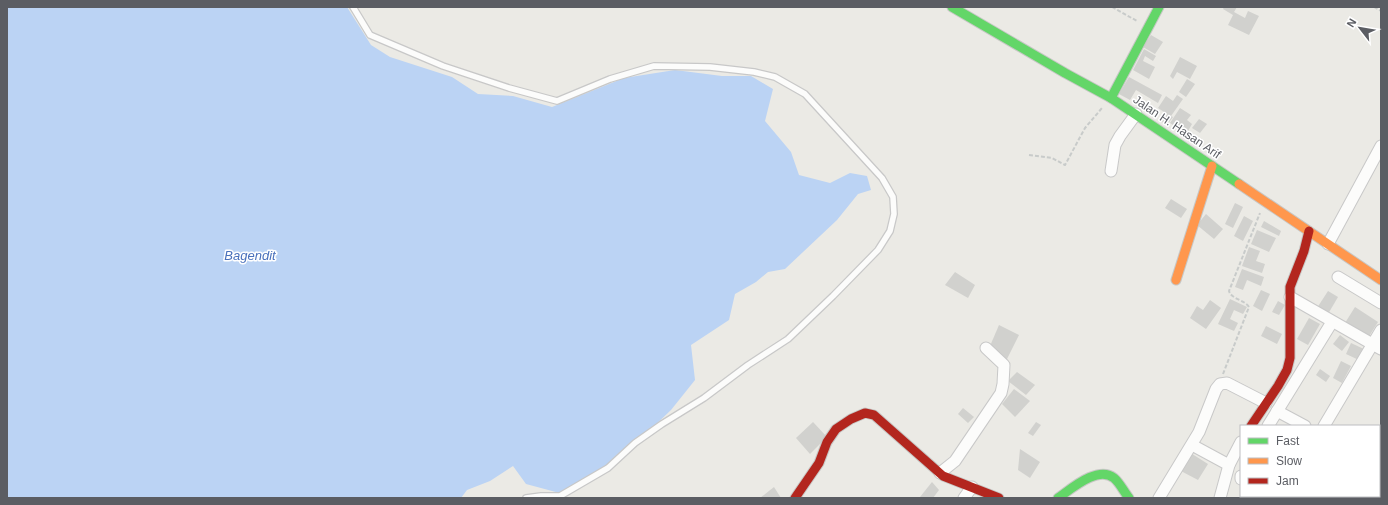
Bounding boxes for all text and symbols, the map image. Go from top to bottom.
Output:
north arrow [1340,8,1380,48]
text: N [1344,16,1359,29]
street label: Jalan H. Hasan Arif [1131,92,1224,162]
water label: Bagendit [224,248,277,263]
legend [1240,425,1380,497]
text: Fast [1276,434,1300,448]
text: Slow [1276,454,1302,468]
text: Jam [1276,474,1299,488]

